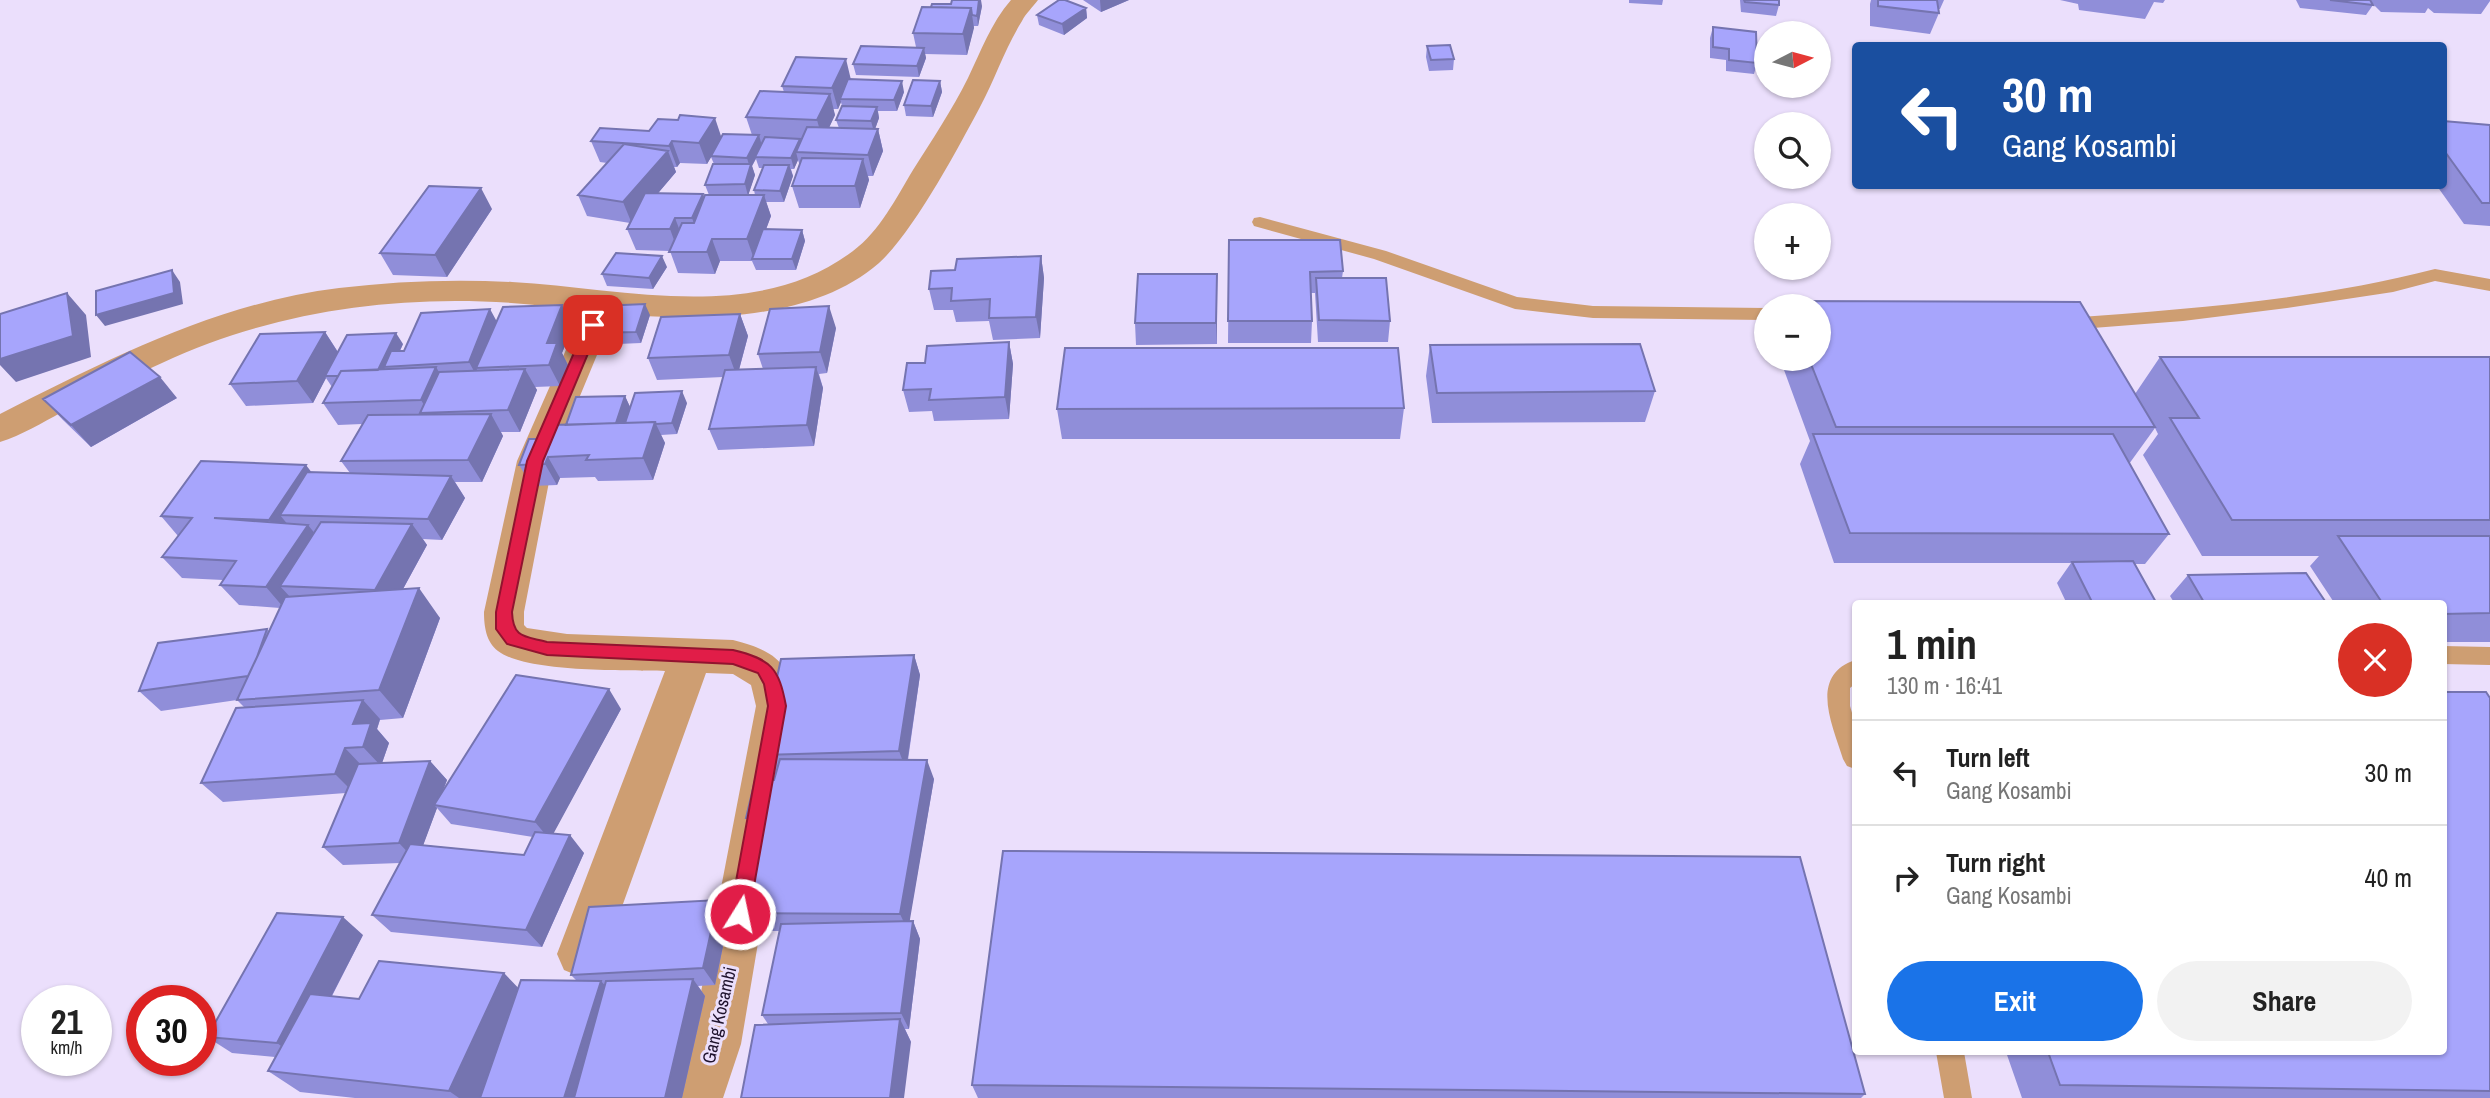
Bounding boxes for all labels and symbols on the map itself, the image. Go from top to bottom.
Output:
north arrow [1754,21,1830,98]
pin [563,295,623,355]
position arrow [703,877,777,951]
street label: Gang Kosambi [696,964,742,1066]
speed limit sign: 30 [126,985,217,1076]

